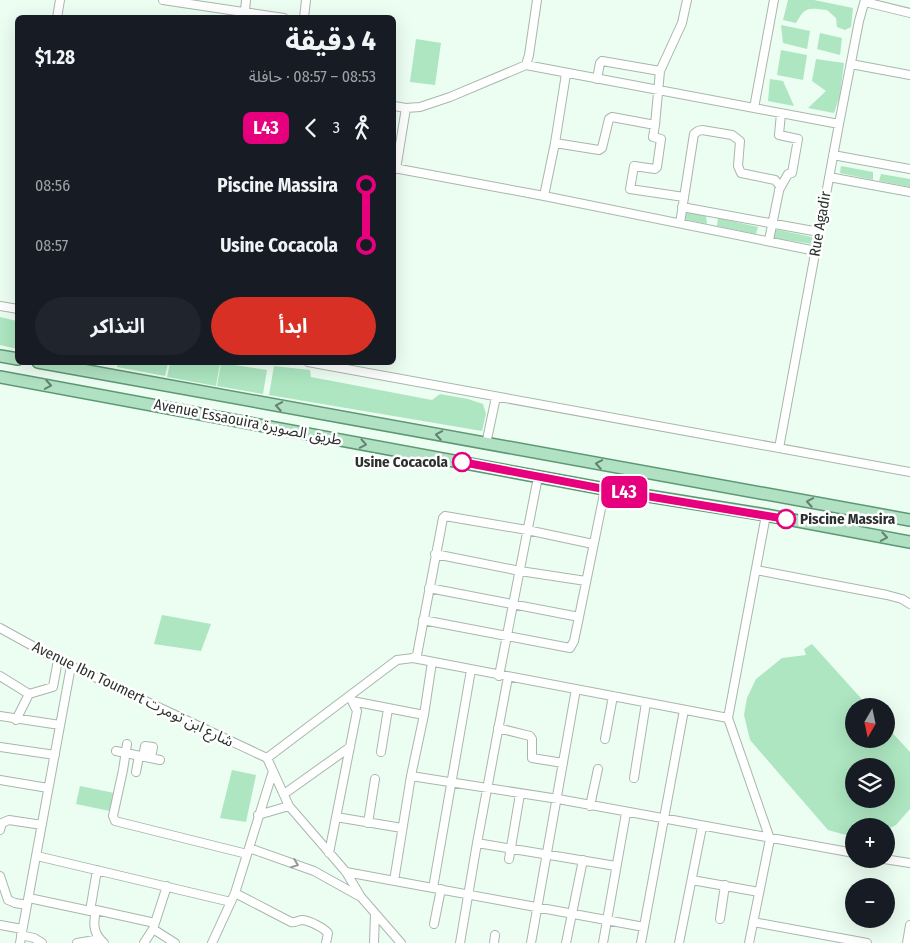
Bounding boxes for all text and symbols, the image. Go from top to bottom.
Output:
text: 4 دقيقة [285,24,376,57]
text: $1.28 [35,46,75,69]
text: 08:53 – 08:57 · حافلة [249,67,376,86]
icon: back [297,114,325,142]
icon: walk [348,114,376,142]
text: L43 [253,117,279,139]
text: 3 [333,118,340,137]
text: Piscine Massira [217,174,338,197]
text: 08:56 [35,176,70,195]
street label: Rue Agadir [805,189,835,258]
text: Usine Cocacola [220,234,338,257]
text: 08:57 [35,236,68,255]
button: التذاكر [35,297,201,355]
button: ابدأ [211,297,376,355]
one-way arrow [44,379,52,390]
street label: Avenue Essaouira طريق الصويرة [152,395,344,450]
one-way arrow [275,402,283,412]
one-way arrow [434,431,443,441]
one-way arrow [358,438,367,448]
marker: Usine Cocacola [452,452,472,472]
place label: Usine Cocacola [355,453,449,471]
one-way arrow [594,460,603,470]
line badge: L43 [595,476,653,508]
text: L43 [611,481,637,503]
one-way arrow [806,498,815,508]
marker: Piscine Massira [776,509,796,529]
place label: Piscine Massira [800,510,896,528]
one-way arrow [880,531,889,541]
street label: Avenue Ibn Toumert شارع ابن تومرت [28,637,237,753]
north arrow [845,698,895,748]
map controls [845,698,895,928]
button: layers [845,758,895,808]
button: + [845,818,895,868]
one-way arrow [290,858,299,868]
button: − [845,878,895,928]

